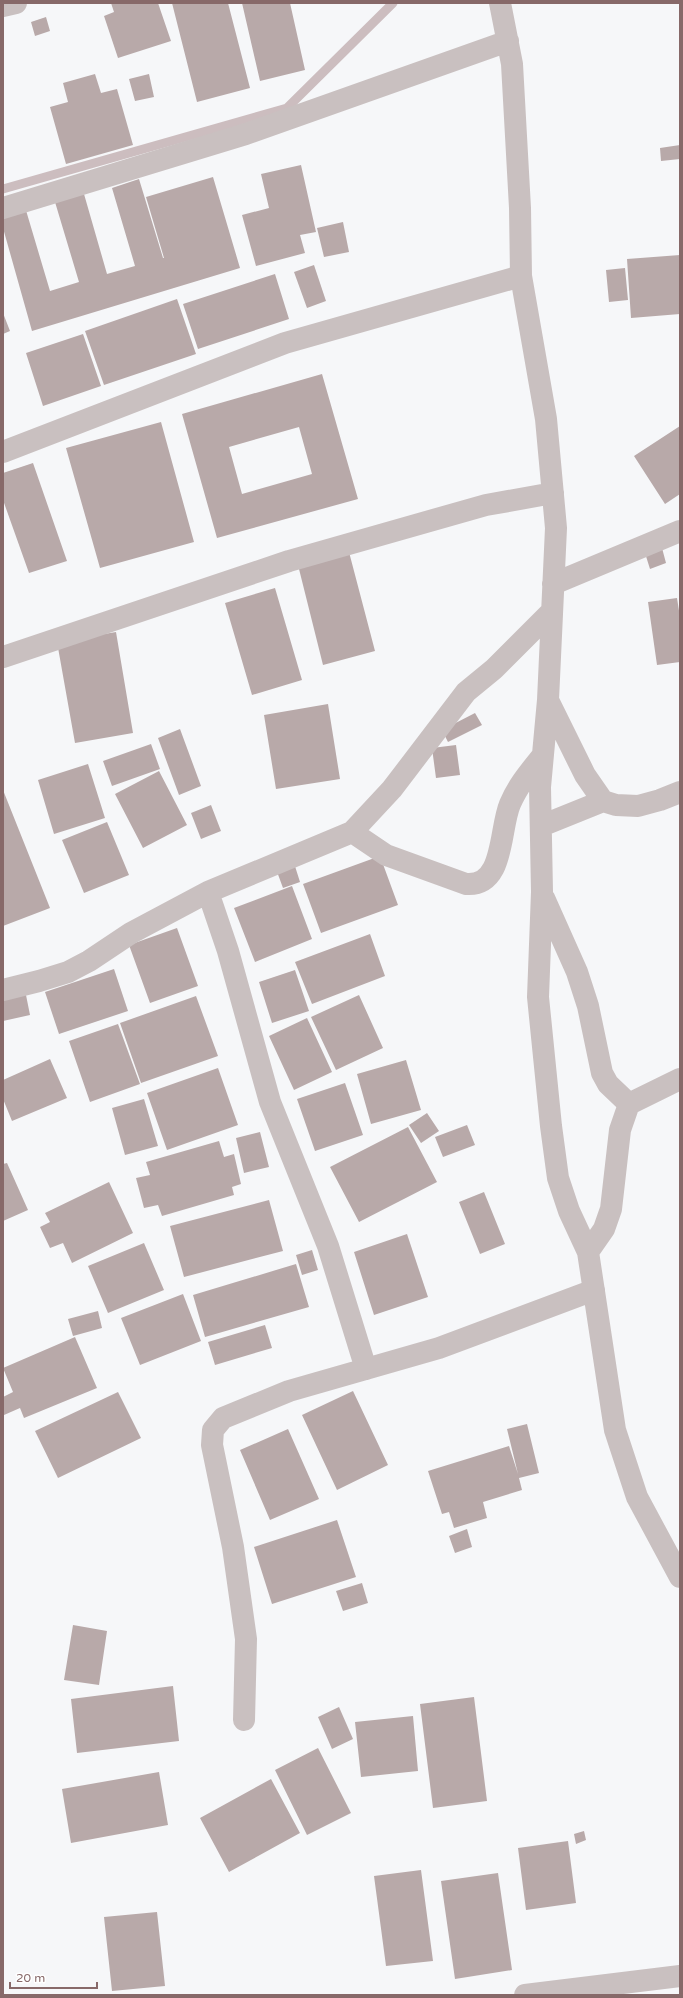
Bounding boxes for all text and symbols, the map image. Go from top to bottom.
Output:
scale bar [10,1964,97,1990]
text: 20 m [16,1971,45,1985]

